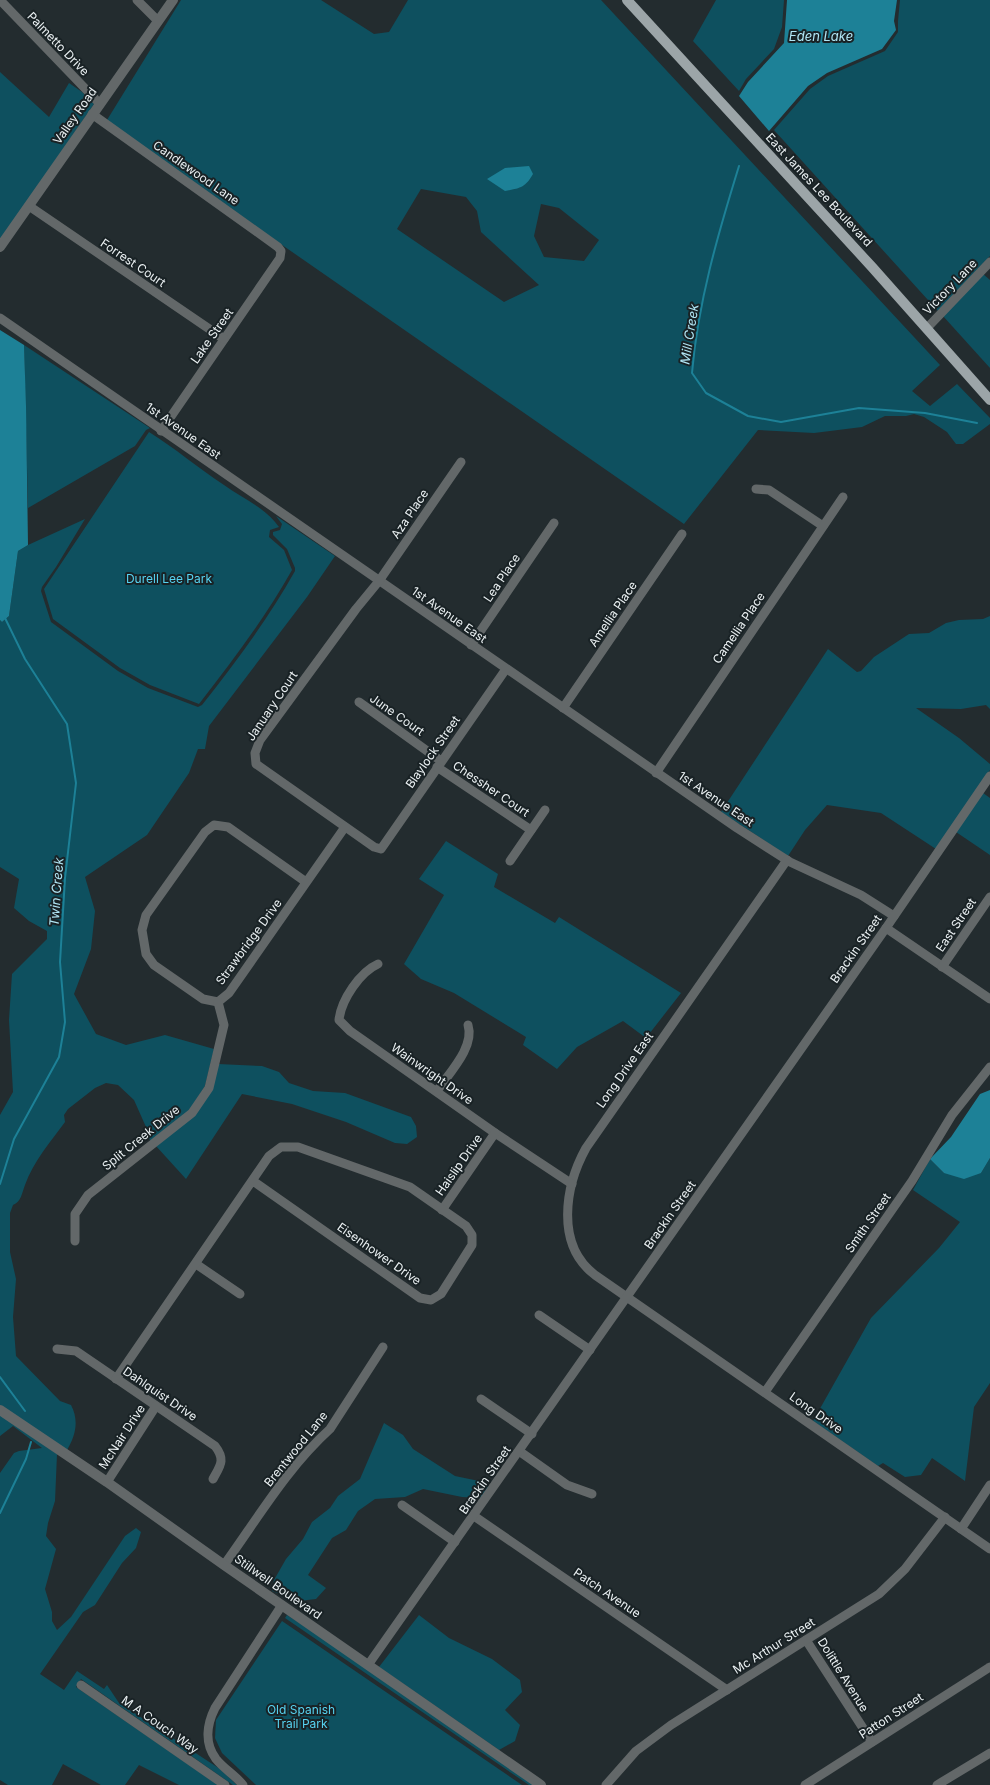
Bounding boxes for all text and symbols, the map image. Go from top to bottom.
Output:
street label: Palmetto Drive [24,9,92,79]
water label: Eden Lake [789,28,853,44]
street label: Valley Road [50,84,100,147]
street label: East James Lee Boulevard [763,130,876,249]
street label: Candlewood Lane [150,137,242,208]
street label: Forrest Court [98,235,169,290]
street label: Victory Lane [919,256,980,318]
water label: Mill Creek [676,302,702,365]
street label: Lake Street [187,305,236,366]
street label: 1st Avenue East [143,399,224,462]
street label: Aza Place [388,486,432,541]
street label: Lea Place [480,551,523,605]
park label: Durell Lee Park [126,571,212,586]
street label: Amellia Place [585,578,640,649]
street label: 1st Avenue East [409,583,490,646]
street label: Camellia Place [709,589,768,666]
street label: January Court [243,668,300,744]
street label: June Court [367,690,427,739]
street label: Blaylock Street [402,713,463,791]
street label: Chessher Court [450,757,533,820]
street label: 1st Avenue East [675,768,757,830]
water label: Twin Creek [46,856,66,927]
street label: East Street [932,895,979,954]
street label: Strawbridge Drive [212,896,285,988]
street label: Brackin Street [827,912,885,986]
street label: Long Drive East [593,1029,656,1111]
street label: Wainwright Drive [388,1040,476,1108]
street label: Split Creek Drive [99,1102,182,1173]
street label: Haislip Drive [432,1131,485,1198]
street label: Brackin Street [641,1178,699,1252]
street label: Smith Street [842,1190,894,1255]
street label: Eisenhower Drive [334,1219,424,1288]
street label: Dahlquist Drive [120,1363,200,1424]
street label: Long Drive [787,1389,846,1436]
street label: McNair Drive [95,1402,148,1472]
street label: Brentwood Lane [261,1408,331,1489]
street label: Brackin Street [456,1443,514,1517]
street label: Stillwell Boulevard [232,1551,325,1622]
street label: Patch Avenue [571,1565,644,1621]
street label: Mc Arthur Street [730,1614,818,1677]
street label: Dolittle Avenue [815,1635,872,1715]
street label: Patton Street [856,1689,926,1742]
street label: M A Couch Way [119,1692,202,1757]
park label: Old Spanish Trail Park [267,1702,335,1731]

